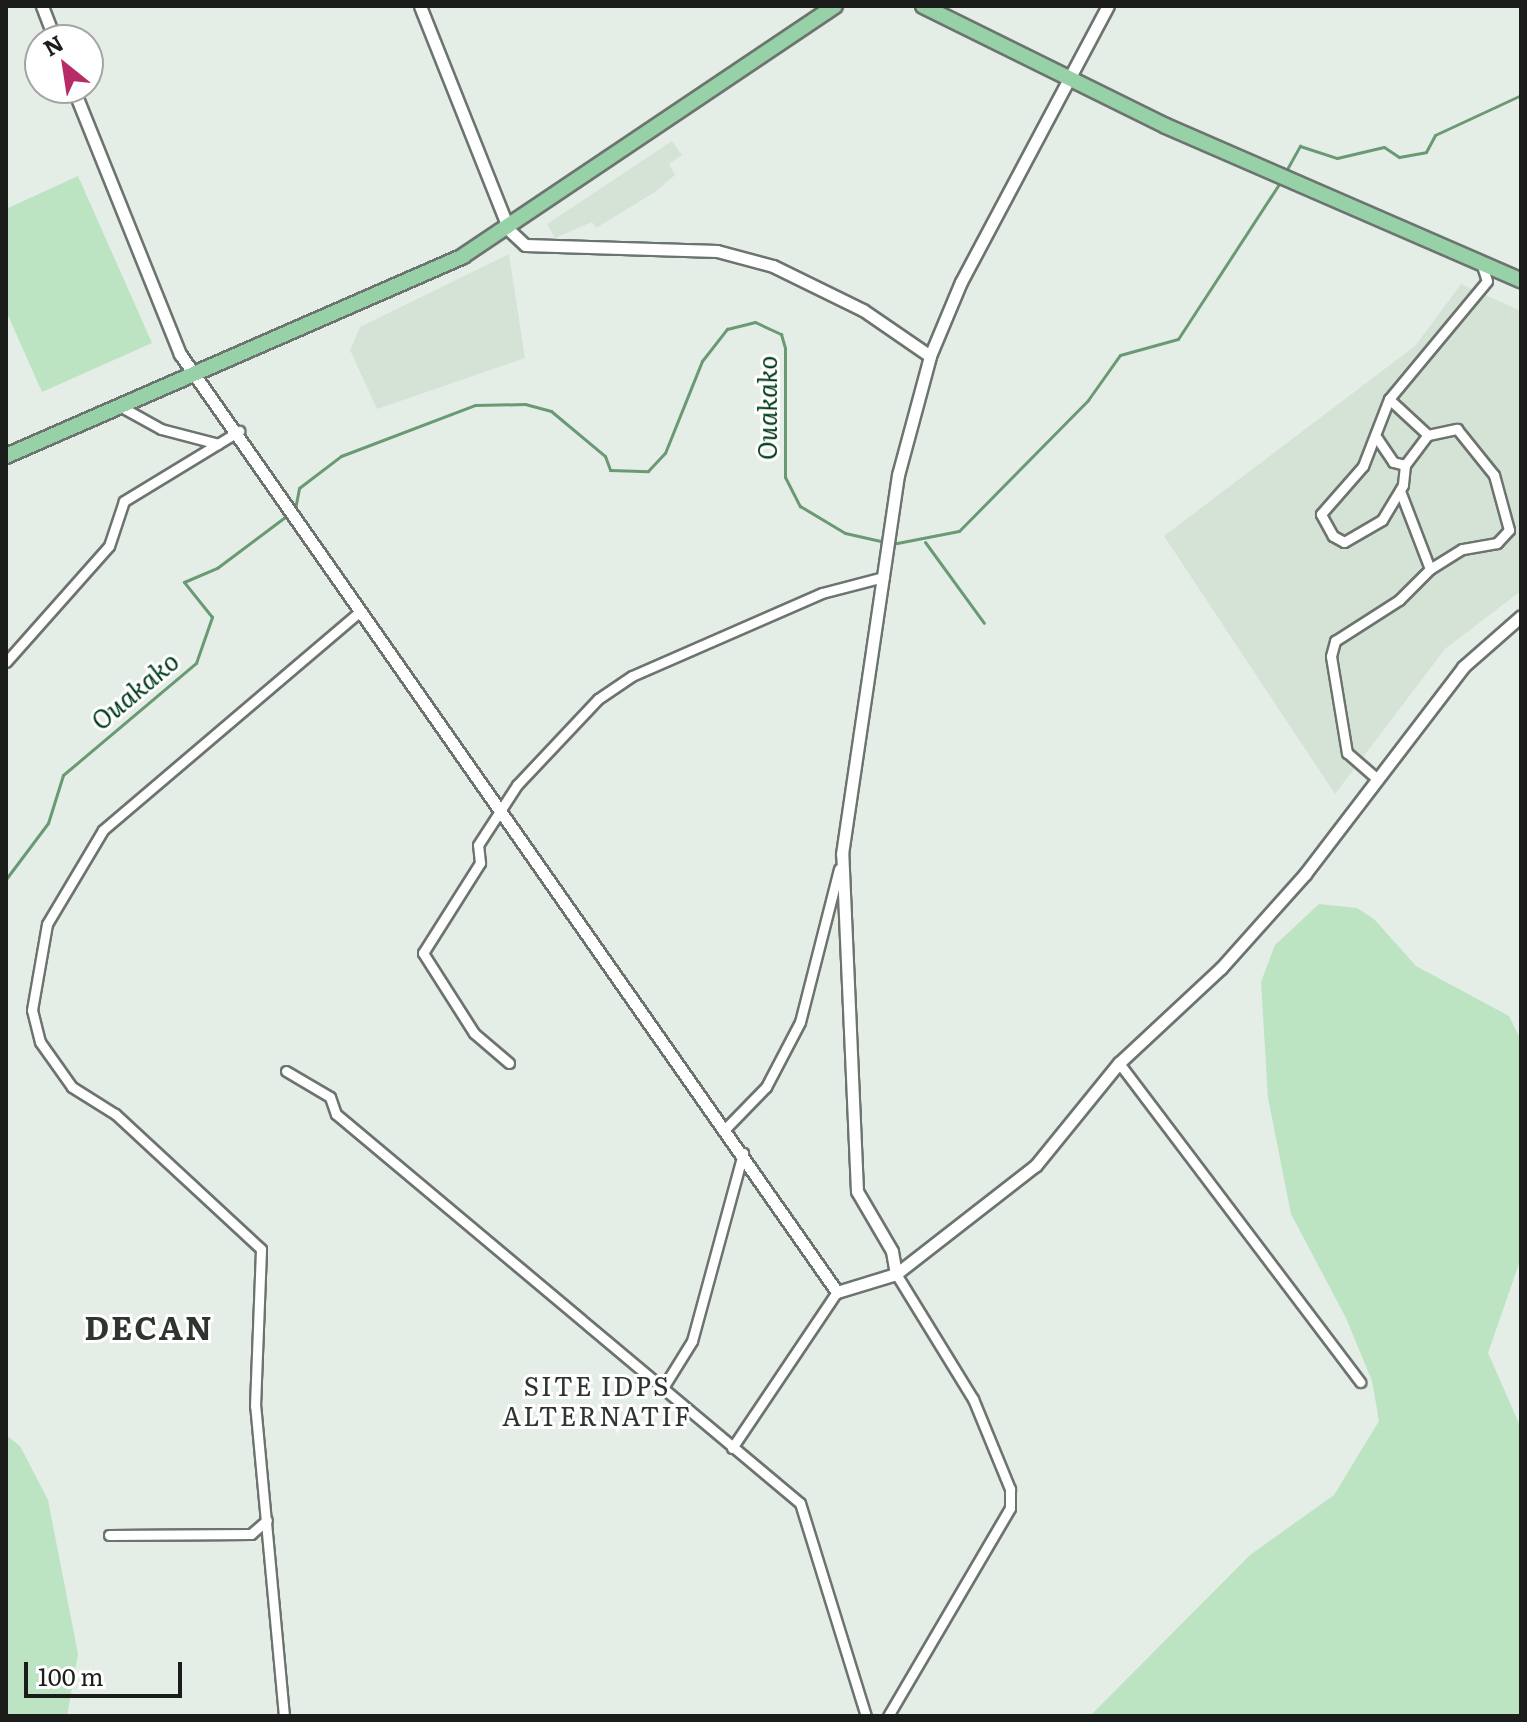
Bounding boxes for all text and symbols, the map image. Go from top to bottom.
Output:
north arrow [24,24,104,104]
text: N [37,26,69,63]
water label: Ouakako [750,356,782,460]
water label: Ouakako [84,644,184,736]
district label: DECAN [84,1307,214,1345]
district label: SITE IDPS ALTERNATIF [502,1369,692,1430]
scale bar [28,1646,186,1696]
text: 100 m [38,1658,104,1693]

